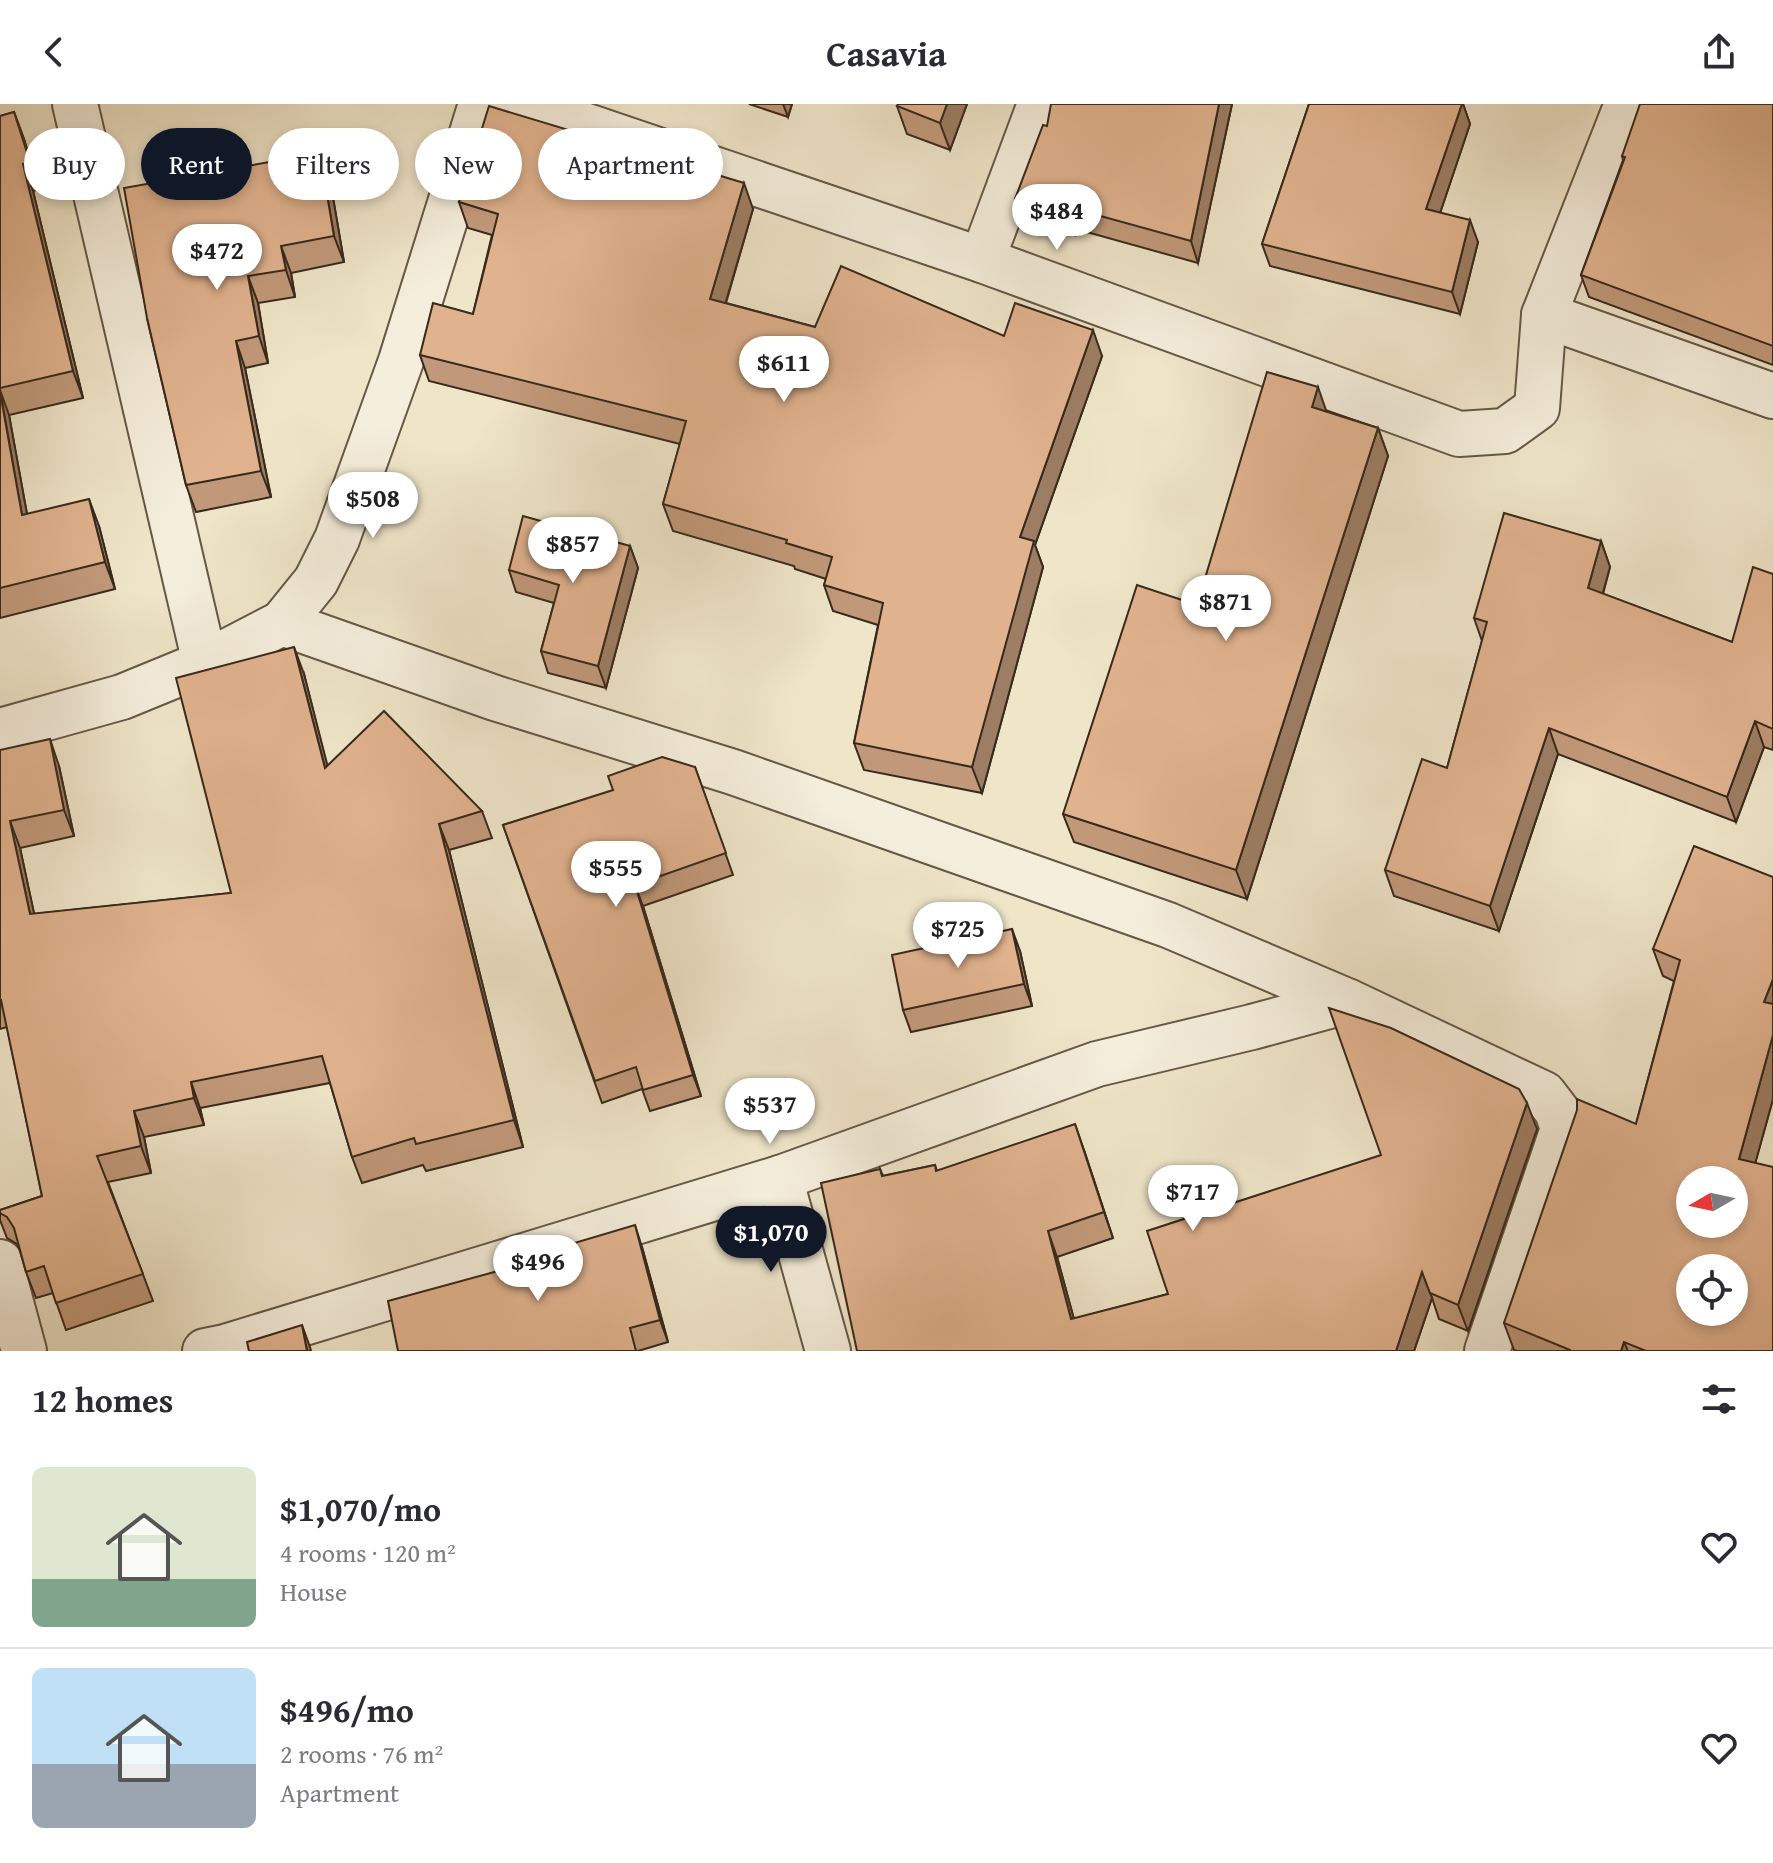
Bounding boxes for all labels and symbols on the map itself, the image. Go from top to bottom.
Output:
pin: $484 [1010,184,1104,252]
pin: $472 [170,224,264,292]
pin: $611 [737,336,831,404]
pin: $508 [326,472,420,540]
pin: $857 [526,517,620,585]
pin: $871 [1179,575,1273,643]
pin: $555 [569,841,663,909]
pin: $725 [911,902,1005,970]
pin: $537 [723,1078,817,1146]
pin: $717 [1146,1165,1240,1233]
north arrow [1676,1166,1748,1238]
pin: $1,070 [706,1206,836,1274]
pin: $496 [491,1235,585,1303]

